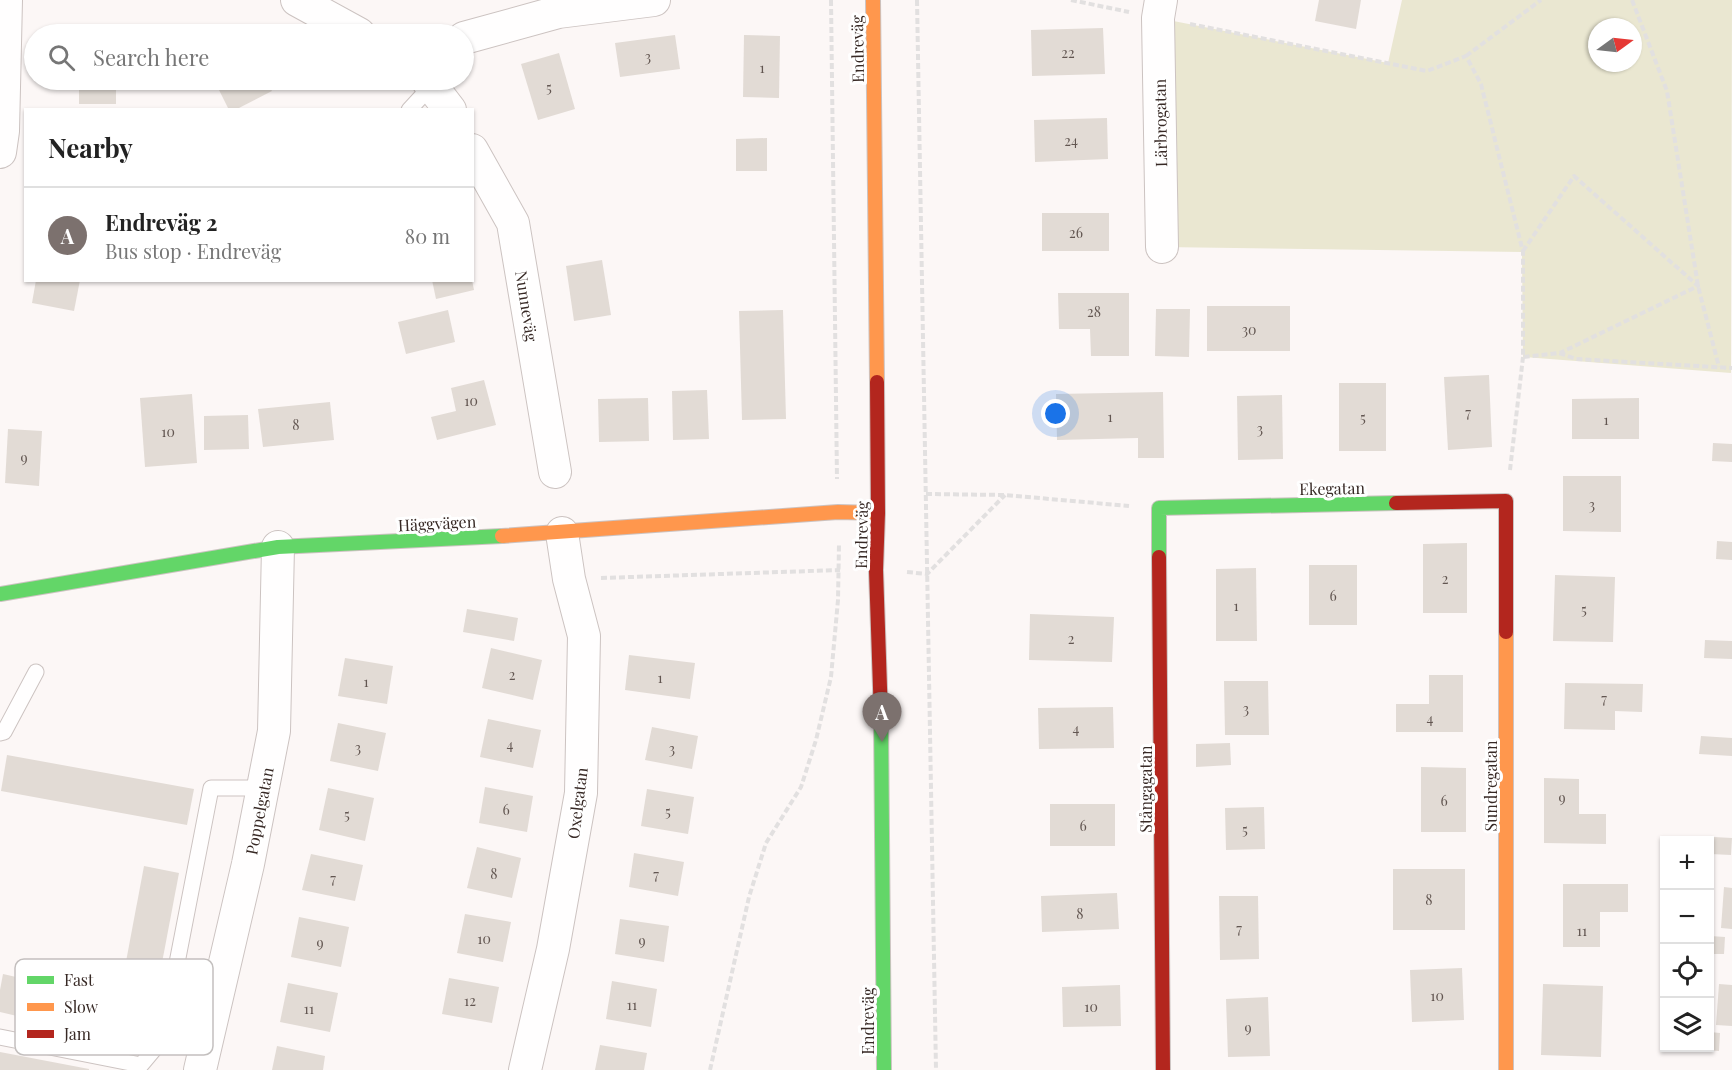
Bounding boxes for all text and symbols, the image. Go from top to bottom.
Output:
street label: Endreväg [846,14,868,83]
north arrow [1588,18,1642,72]
search box [24,24,474,90]
icon: search [45,41,78,74]
text: Search here [93,42,209,72]
house number: 22 [1061,43,1075,62]
house number: 3 [645,47,651,66]
house number: 1 [759,58,765,77]
house number: 5 [546,78,552,97]
street label: Lärbrogatan [1149,78,1171,167]
text: Nearby [48,130,133,165]
house number: 24 [1064,131,1078,150]
text: Endreväg 2 [105,207,217,237]
text: A [61,222,74,249]
text: 80 m [405,222,450,249]
house number: 26 [1069,223,1083,242]
text: Bus stop · Endreväg [105,237,281,264]
street label: Nunneväg [511,269,543,344]
house number: 28 [1087,302,1101,321]
house number: 30 [1242,320,1256,339]
house number: 10 [464,391,478,410]
your location [1041,399,1070,428]
house number: 7 [1465,403,1471,422]
house number: 1 [1107,407,1113,426]
house number: 5 [1360,408,1366,427]
house number: 1 [1603,410,1609,429]
house number: 8 [292,415,300,434]
house number: 3 [1257,419,1263,438]
house number: 10 [161,422,175,441]
house number: 9 [20,448,28,467]
street label: Ekegatan [1299,477,1365,499]
house number: 3 [1589,495,1595,514]
street label: Endreväg [850,500,872,569]
street label: Häggvägen [397,510,477,536]
house number: 2 [1442,569,1449,588]
house number: 6 [1329,586,1337,605]
house number: 1 [1233,596,1239,615]
house number: 5 [1581,600,1587,619]
house number: 2 [1068,629,1075,648]
house number: 2 [509,665,516,684]
house number: 1 [657,668,663,687]
house number: 1 [363,672,369,691]
house number: 7 [1601,689,1607,708]
pin: A [862,692,902,742]
house number: 3 [1243,699,1249,718]
house number: 4 [1427,709,1434,728]
house number: 4 [1073,719,1080,738]
house number: 4 [507,735,514,754]
house number: 3 [355,738,361,757]
house number: 3 [669,739,675,758]
street label: Sundregatan [1480,740,1501,832]
street label: Stångagatan [1135,745,1156,833]
street label: Poppelgatan [240,765,278,857]
street label: Oxelgatan [562,766,592,840]
house number: 9 [1558,788,1566,807]
house number: 6 [1440,791,1448,810]
house number: 6 [502,800,510,819]
house number: 5 [665,802,671,821]
house number: 5 [344,805,350,824]
house number: 6 [1079,816,1087,835]
house number: 5 [1242,820,1248,839]
map controls [1660,836,1714,1052]
button: + [1660,836,1714,890]
house number: 8 [490,864,498,883]
house number: 7 [653,865,659,884]
house number: 7 [330,869,336,888]
house number: 8 [1425,890,1433,909]
button: − [1660,890,1714,944]
house number: 8 [1076,904,1084,923]
house number: 7 [1236,919,1242,938]
house number: 11 [1577,921,1587,940]
house number: 10 [477,929,491,948]
house number: 9 [638,931,646,950]
house number: 9 [316,933,324,952]
button: locate [1660,944,1714,998]
legend [15,959,213,1055]
text: Fast [64,969,94,990]
house number: 10 [1430,986,1444,1005]
street label: Endreväg [857,987,878,1055]
house number: 12 [464,991,476,1010]
house number: 11 [627,995,637,1014]
text: Slow [64,996,99,1017]
house number: 10 [1084,997,1098,1016]
button: layers [1660,998,1714,1052]
house number: 11 [304,999,314,1018]
house number: 9 [1244,1018,1252,1037]
text: Jam [63,1023,91,1044]

